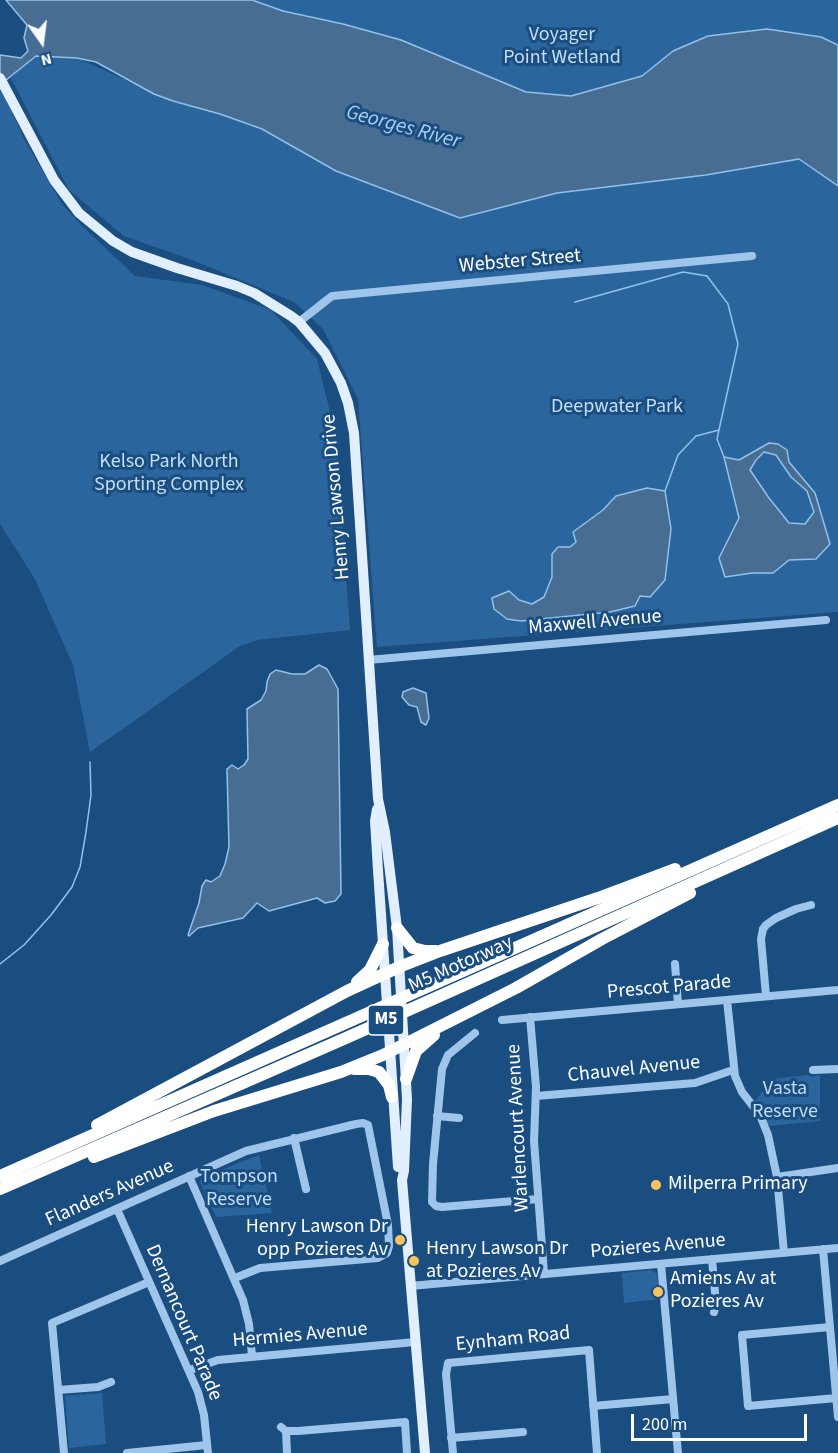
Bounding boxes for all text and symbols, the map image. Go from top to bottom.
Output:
north arrow [12,12,72,72]
park label: Voyager Point Wetland [503,24,621,71]
text: N [39,48,54,71]
water label: Georges River [343,101,463,155]
street label: Webster Street [458,245,582,279]
park label: Deepwater Park [551,396,683,420]
street label: Henry Lawson Drive [318,413,356,581]
park label: Kelso Park North Sporting Complex [94,451,244,498]
street label: Maxwell Avenue [527,605,663,641]
street label: M5 Motorway [405,931,517,999]
street label: Prescot Parade [606,971,732,1005]
road number: M5 [368,1005,404,1035]
street label: Warlencourt Avenue [503,1043,535,1213]
street label: Chauvel Avenue [567,1051,701,1089]
park label: Vasta Reserve [752,1078,818,1125]
street label: Flanders Avenue [42,1155,178,1233]
park label: Tompson Reserve [200,1166,278,1213]
place label: Milperra Primary [668,1173,808,1197]
marker: Milperra Primary [649,1178,663,1192]
place label: Henry Lawson Dr opp Pozieres Av [246,1216,388,1263]
street label: Pozieres Avenue [589,1229,727,1265]
marker: Henry Lawson Dr opp Pozieres Av [393,1233,407,1247]
place label: Henry Lawson Dr at Pozieres Av [426,1238,568,1285]
street label: Dernancourt Parade [139,1241,227,1405]
marker: Henry Lawson Dr at Pozieres Av [407,1254,421,1268]
place label: Amiens Av at Pozieres Av [670,1268,776,1315]
marker: Amiens Av at Pozieres Av [651,1285,665,1299]
street label: Hermies Avenue [232,1318,368,1354]
street label: Eynham Road [455,1322,571,1358]
scale bar [634,1402,810,1440]
text: 200 m [642,1412,687,1437]

